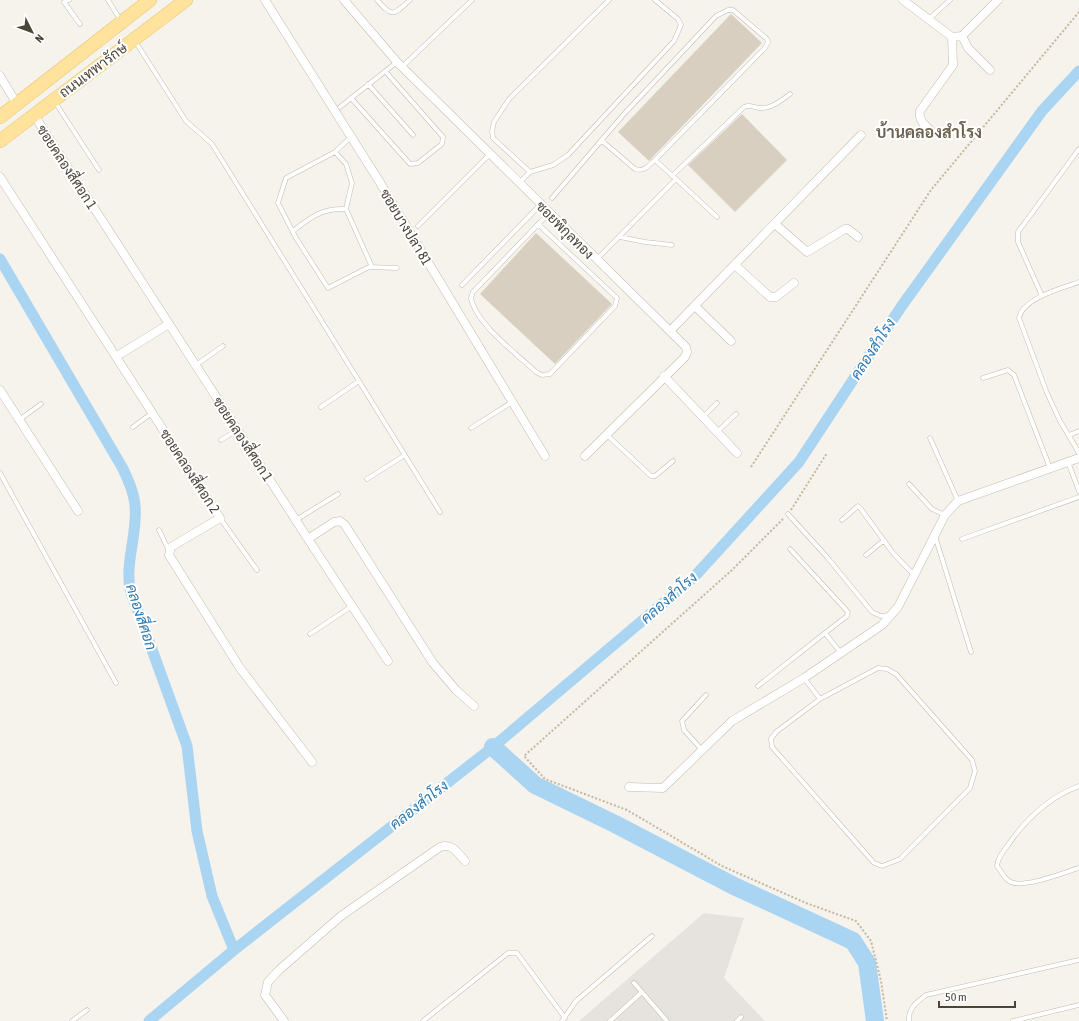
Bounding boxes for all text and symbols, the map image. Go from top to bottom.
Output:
north arrow [12,12,52,52]
text: N [33,32,46,45]
street label: ถนนเทพารักษ์ [55,38,130,101]
street label: ซอยคลองสี่ศอก 1 [34,120,104,212]
district label: บ้านคลองสำโรง [876,121,982,141]
street label: ซอยบางปลา 81 [377,186,435,268]
street label: ซอยพิกุลทอง [531,198,597,264]
water label: คลองสำโรง [846,314,899,382]
street label: ซอยคลองสี่ศอก 1 [210,392,280,484]
street label: ซอยคลองสี่ศอก 2 [157,424,227,516]
water label: คลองสำโรง [636,568,700,627]
water label: คลองสี่ศอก [123,580,166,652]
water label: คลองสำโรง [386,776,451,833]
scale bar [939,983,1015,1009]
text: 50 m [945,990,967,1004]

